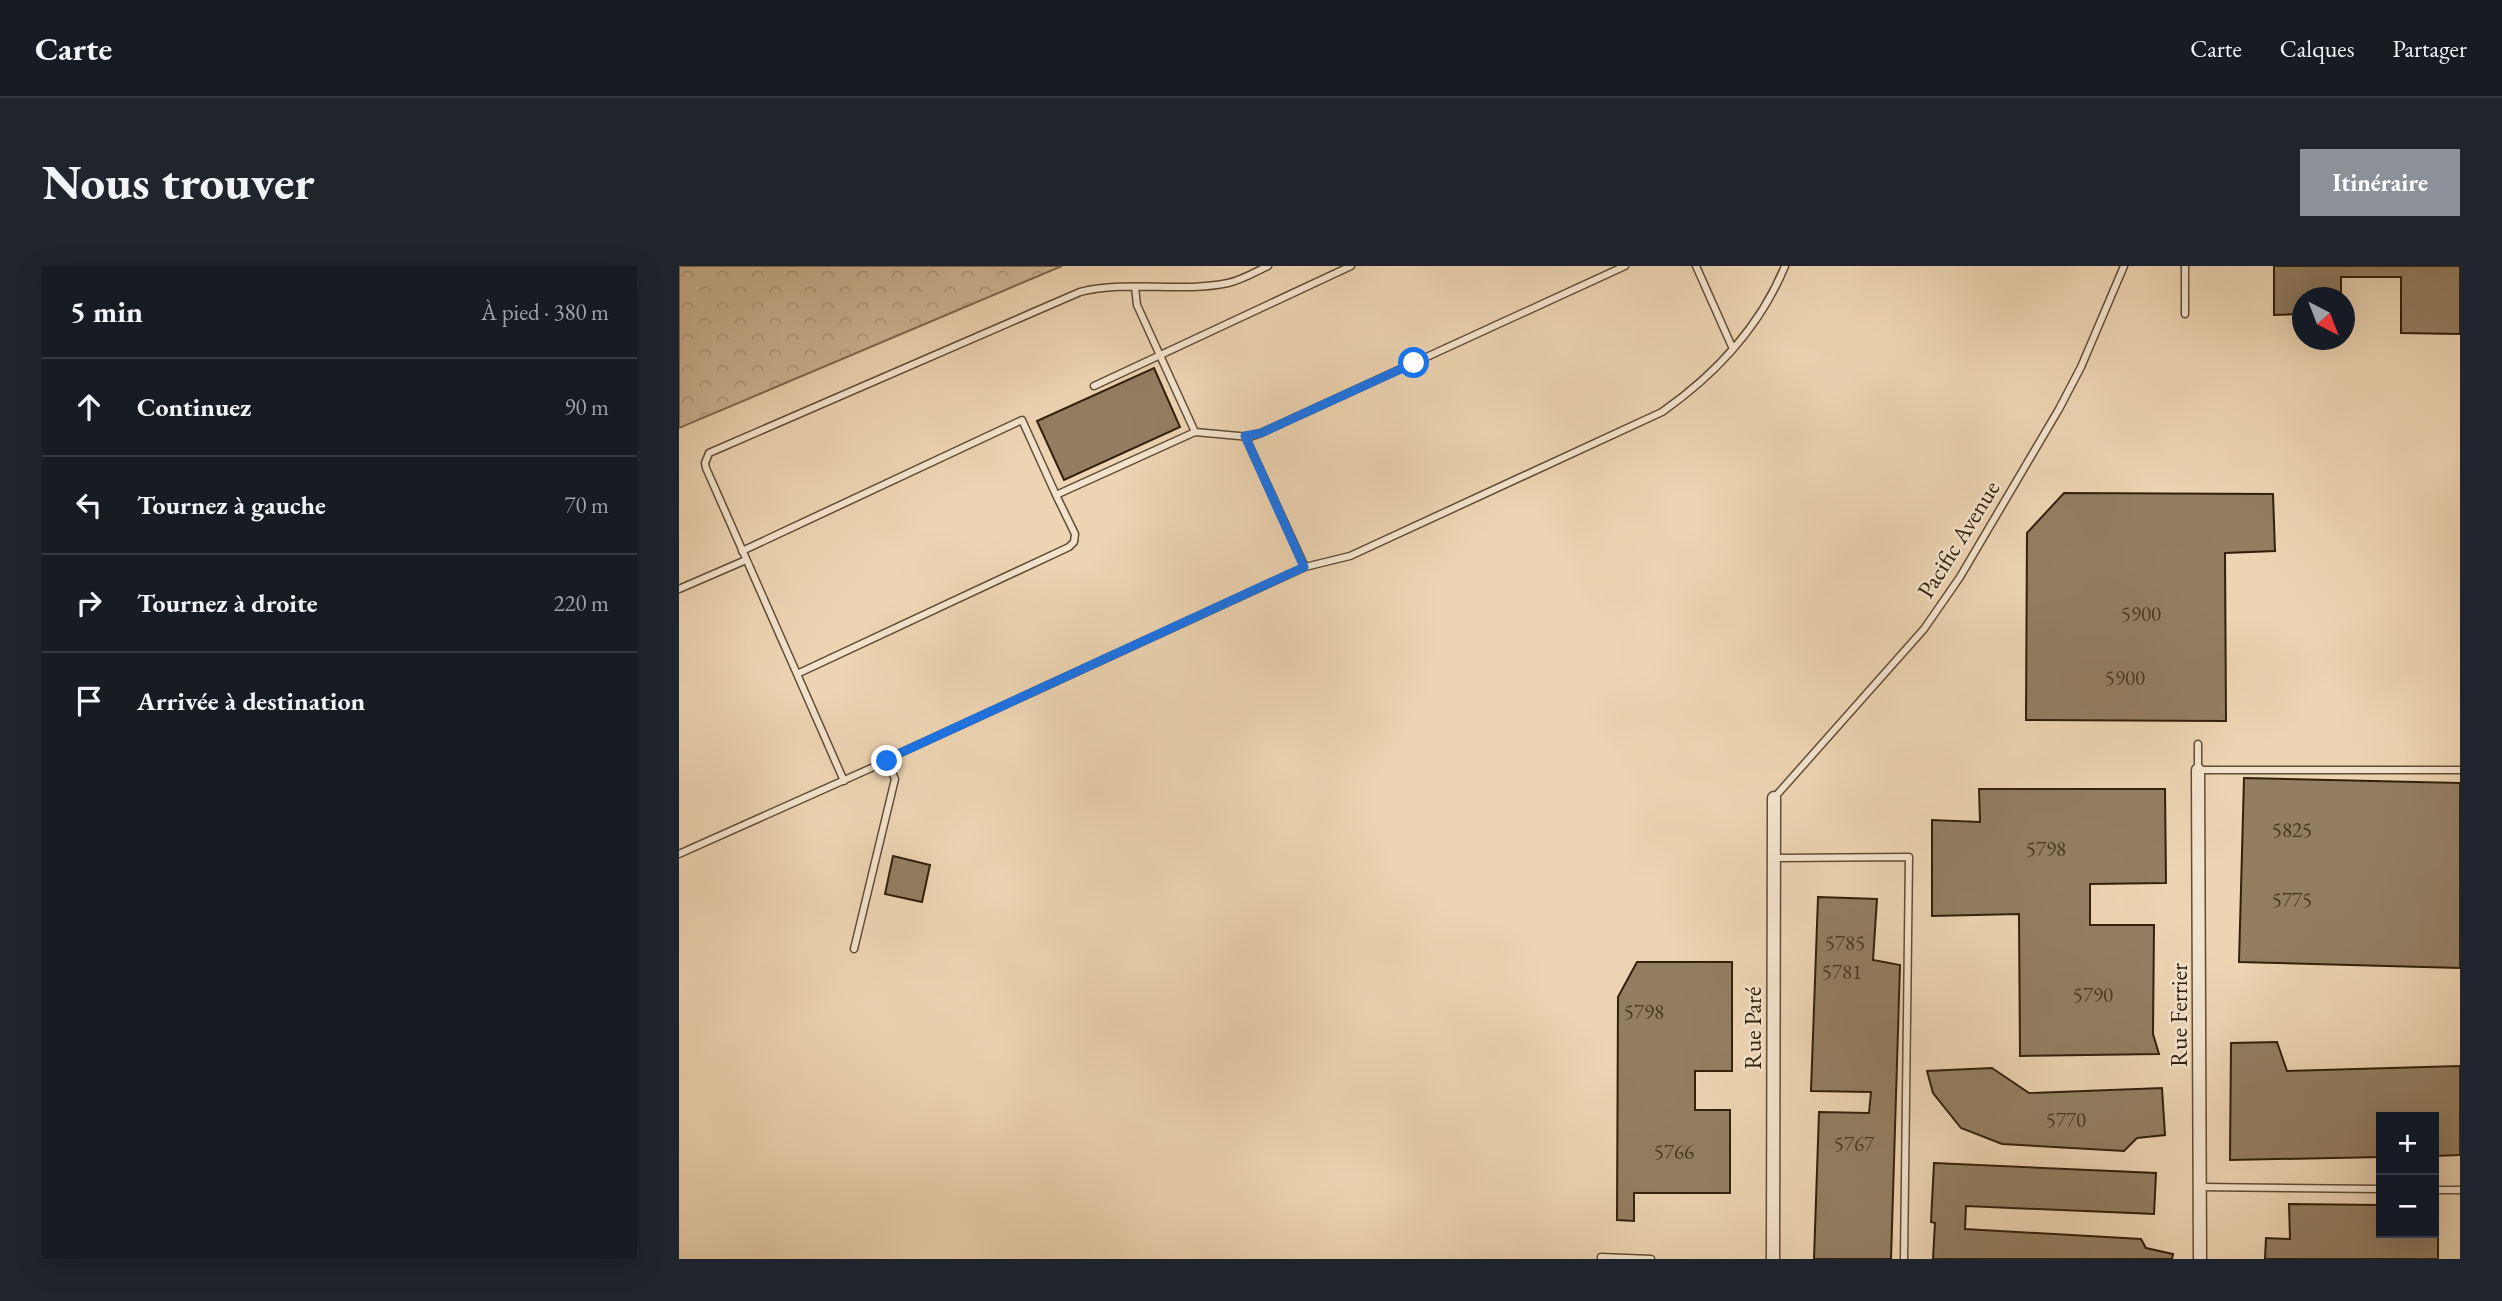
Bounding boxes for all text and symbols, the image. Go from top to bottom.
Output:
text: Carte [35,27,112,70]
text: Carte [2190,33,2242,64]
text: Calques [2280,33,2354,64]
text: Partager [2392,33,2467,64]
button: Itinéraire [2300,149,2460,216]
text: Nous trouver [42,150,315,214]
north arrow [2292,287,2355,350]
text: 5 min [70,292,143,331]
text: À pied · 380 m [481,297,609,327]
route start [1398,347,1429,378]
icon: ahead [70,388,108,426]
text: Continuez [137,390,251,424]
text: 90 m [564,392,609,422]
street label: Pacific Avenue [1910,474,2006,604]
icon: left [70,486,108,524]
text: Tournez à gauche [137,488,326,522]
text: 70 m [564,490,609,520]
icon: right [70,584,108,622]
text: Tournez à droite [137,586,318,620]
text: 220 m [553,588,609,618]
house number: 5900 [2121,600,2161,627]
house number: 5900 [2105,664,2145,691]
icon: arrive [70,682,108,720]
text: Arrivée à destination [137,684,365,718]
route end [871,745,902,776]
house number: 5825 [2272,816,2312,843]
house number: 5798 [2026,835,2066,862]
house number: 5775 [2272,886,2312,913]
house number: 5785 [1825,929,1865,956]
house number: 5781 [1822,958,1862,985]
street label: Rue Ferrier [2163,963,2194,1067]
house number: 5790 [2073,981,2113,1008]
street label: Rue Paré [1737,987,1768,1069]
house number: 5798 [1624,998,1664,1025]
house number: 5770 [2046,1106,2086,1133]
map controls [2376,1112,2439,1238]
button: + [2376,1112,2439,1175]
house number: 5767 [1834,1130,1875,1157]
house number: 5766 [1654,1138,1694,1165]
button: − [2376,1175,2439,1238]

